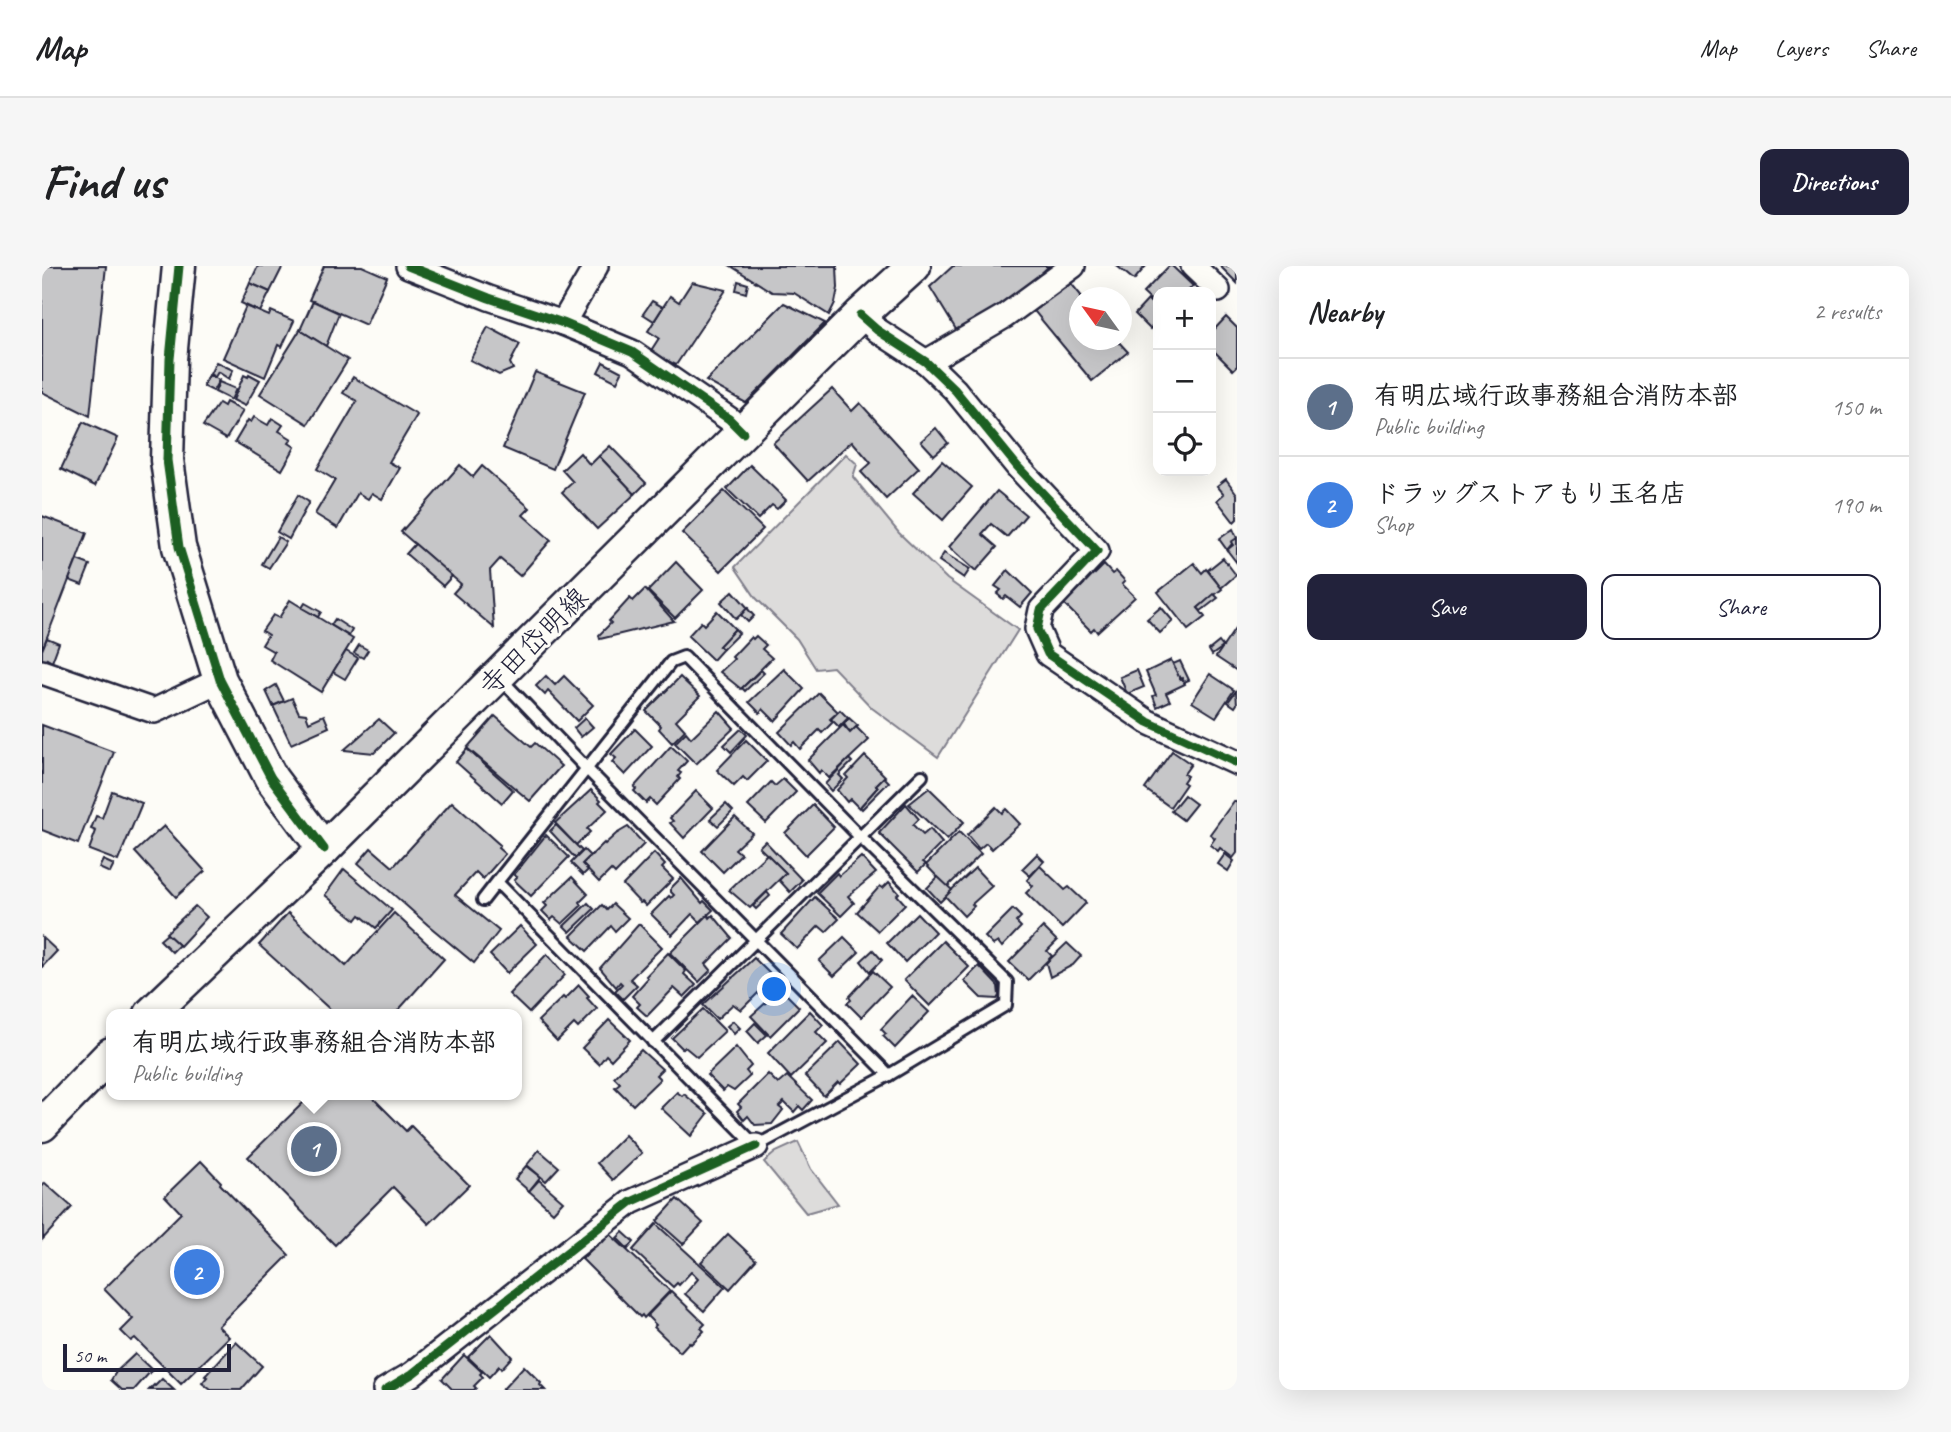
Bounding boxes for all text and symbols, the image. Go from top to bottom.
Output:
text: Map [35,27,86,69]
text: Map [1700,33,1737,63]
text: Layers [1775,33,1828,63]
text: Share [1866,33,1916,63]
button: Directions [1760,149,1909,215]
text: Find us [42,151,164,213]
north arrow [1069,287,1132,350]
map controls [1153,287,1216,476]
button: + [1153,287,1216,350]
text: Nearby [1307,293,1383,331]
text: 2 results [1814,297,1881,326]
button: − [1153,350,1216,413]
text: 有明広域行政事務組合消防本部 [1374,379,1738,412]
text: 1 [1325,393,1335,422]
text: 150 m [1832,393,1881,422]
text: Public building [1374,412,1483,441]
button: locate [1153,413,1216,476]
text: ドラッグストアもり玉名店 [1374,477,1687,510]
text: 2 [1325,491,1335,520]
text: 190 m [1832,491,1881,520]
text: Shop [1374,510,1413,539]
button: Save [1307,574,1587,640]
button: Share [1601,574,1881,640]
street label: 寺田岱明線 [471,579,595,703]
your location [757,972,791,1006]
popup [106,1009,522,1100]
text: 有明広域行政事務組合消防本部 [132,1026,496,1059]
text: Public building [132,1059,241,1088]
pin: 1 [291,1123,337,1175]
pin: 2 [174,1246,220,1298]
scale bar [63,1341,231,1373]
text: 50 m [74,1344,106,1368]

